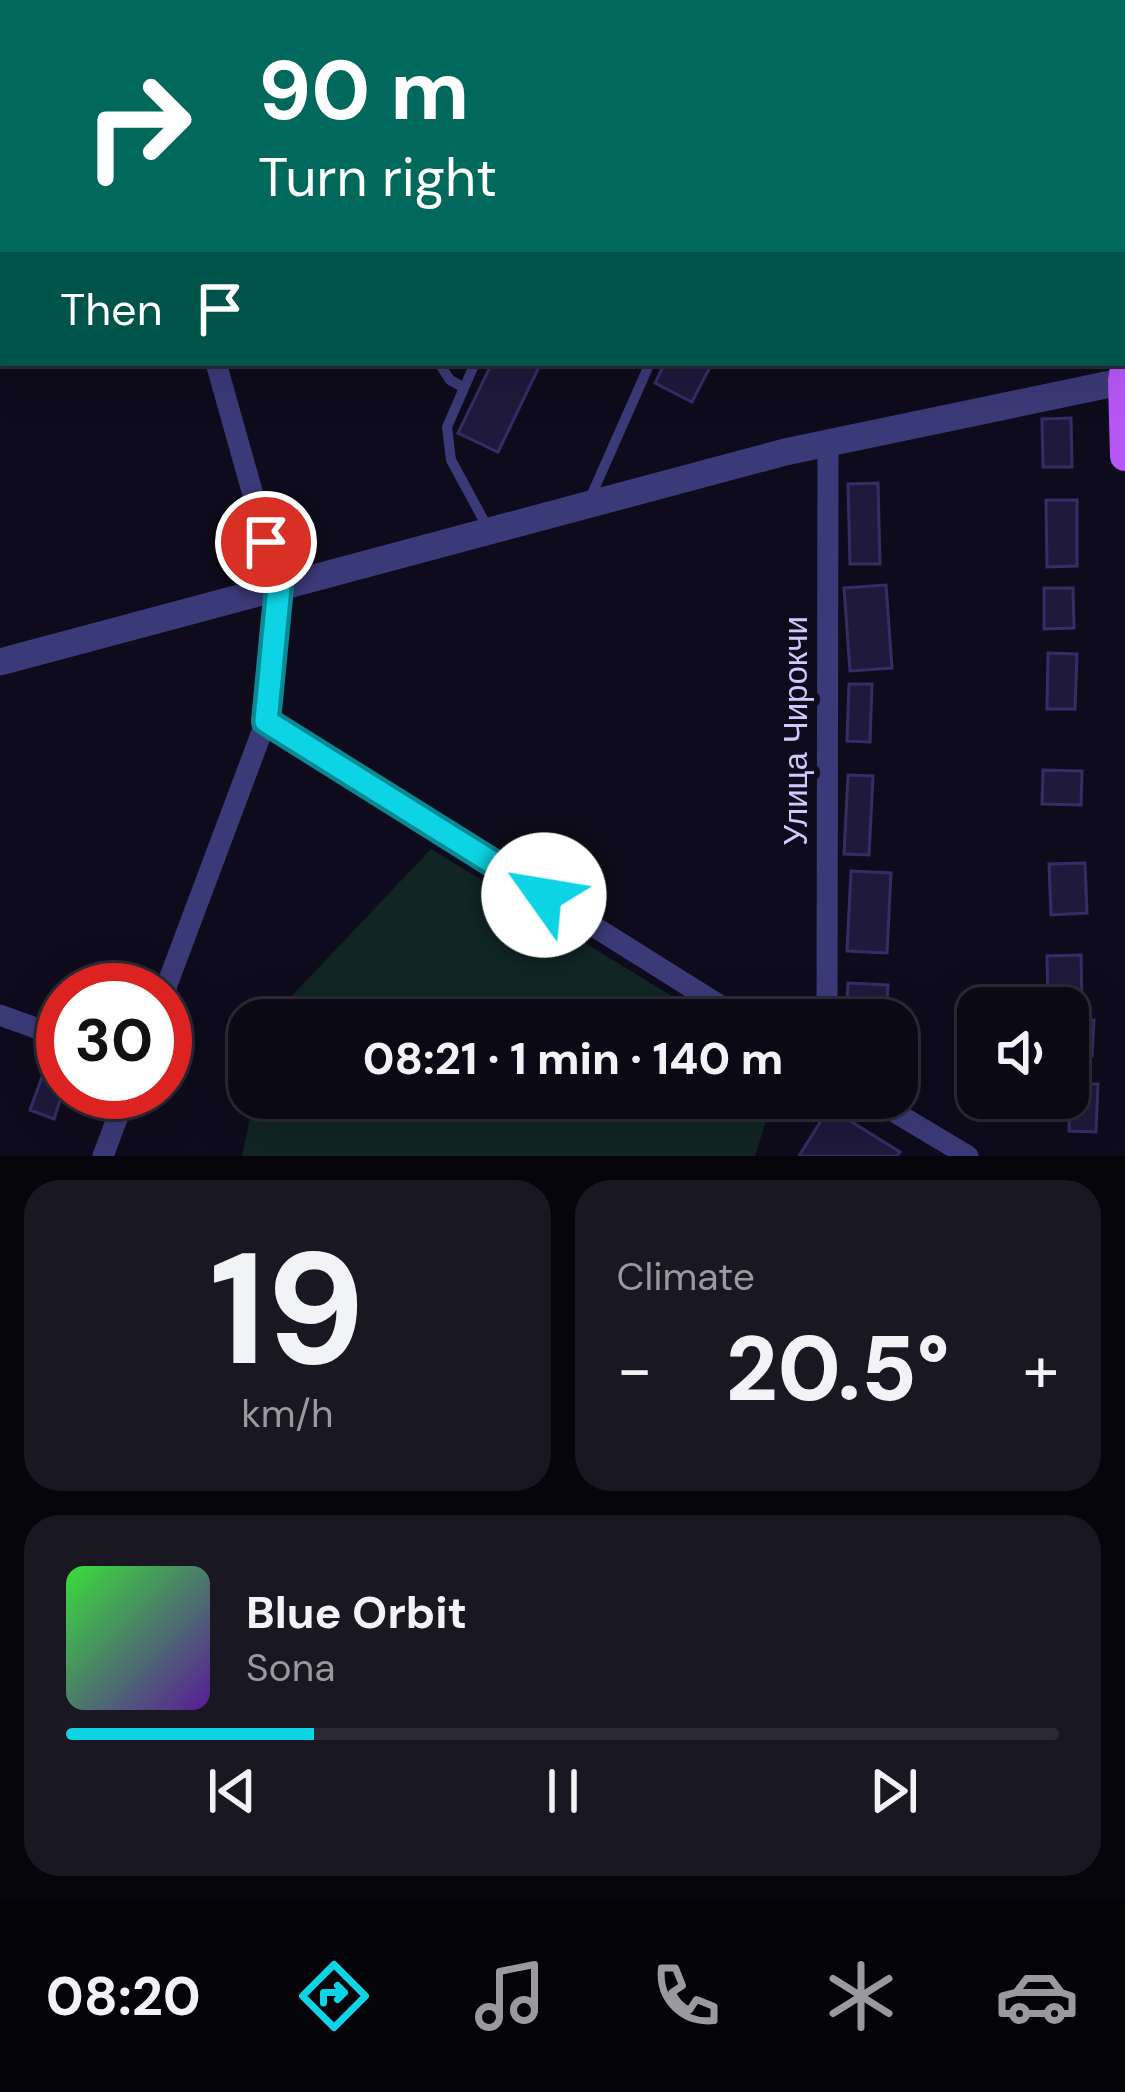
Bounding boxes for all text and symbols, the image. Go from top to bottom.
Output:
text: 90 m [258,36,469,145]
icon: right [60,48,216,204]
text: Turn right [258,142,497,213]
icon: arrive [187,276,253,342]
text: Then [60,280,163,339]
pin [215,491,317,593]
icon: arrive [233,509,299,575]
street label: Улица Чирокчи [774,616,817,846]
position arrow [481,832,607,958]
speed limit sign: 30 [36,963,192,1119]
map controls [957,987,1089,1119]
button: sound [957,987,1089,1119]
text: 08:21 · 1 min · 140 m [363,1029,783,1088]
text: 19 [209,1208,365,1411]
text: Climate [617,1251,755,1302]
text: 20.5° [726,1311,950,1428]
text: − [617,1327,653,1412]
text: + [1023,1327,1059,1412]
text: km/h [241,1388,333,1439]
text: Blue Orbit [246,1583,467,1642]
text: Sona [246,1642,335,1693]
icon: previous [199,1758,265,1824]
icon: pause [530,1758,596,1824]
icon: next [861,1758,927,1824]
icon: directions [292,1954,376,2038]
icon: music [468,1954,552,2038]
icon: phone [644,1954,728,2038]
icon: climate [819,1954,903,2038]
icon: car [995,1954,1079,2038]
text: 08:20 [46,1961,201,2032]

